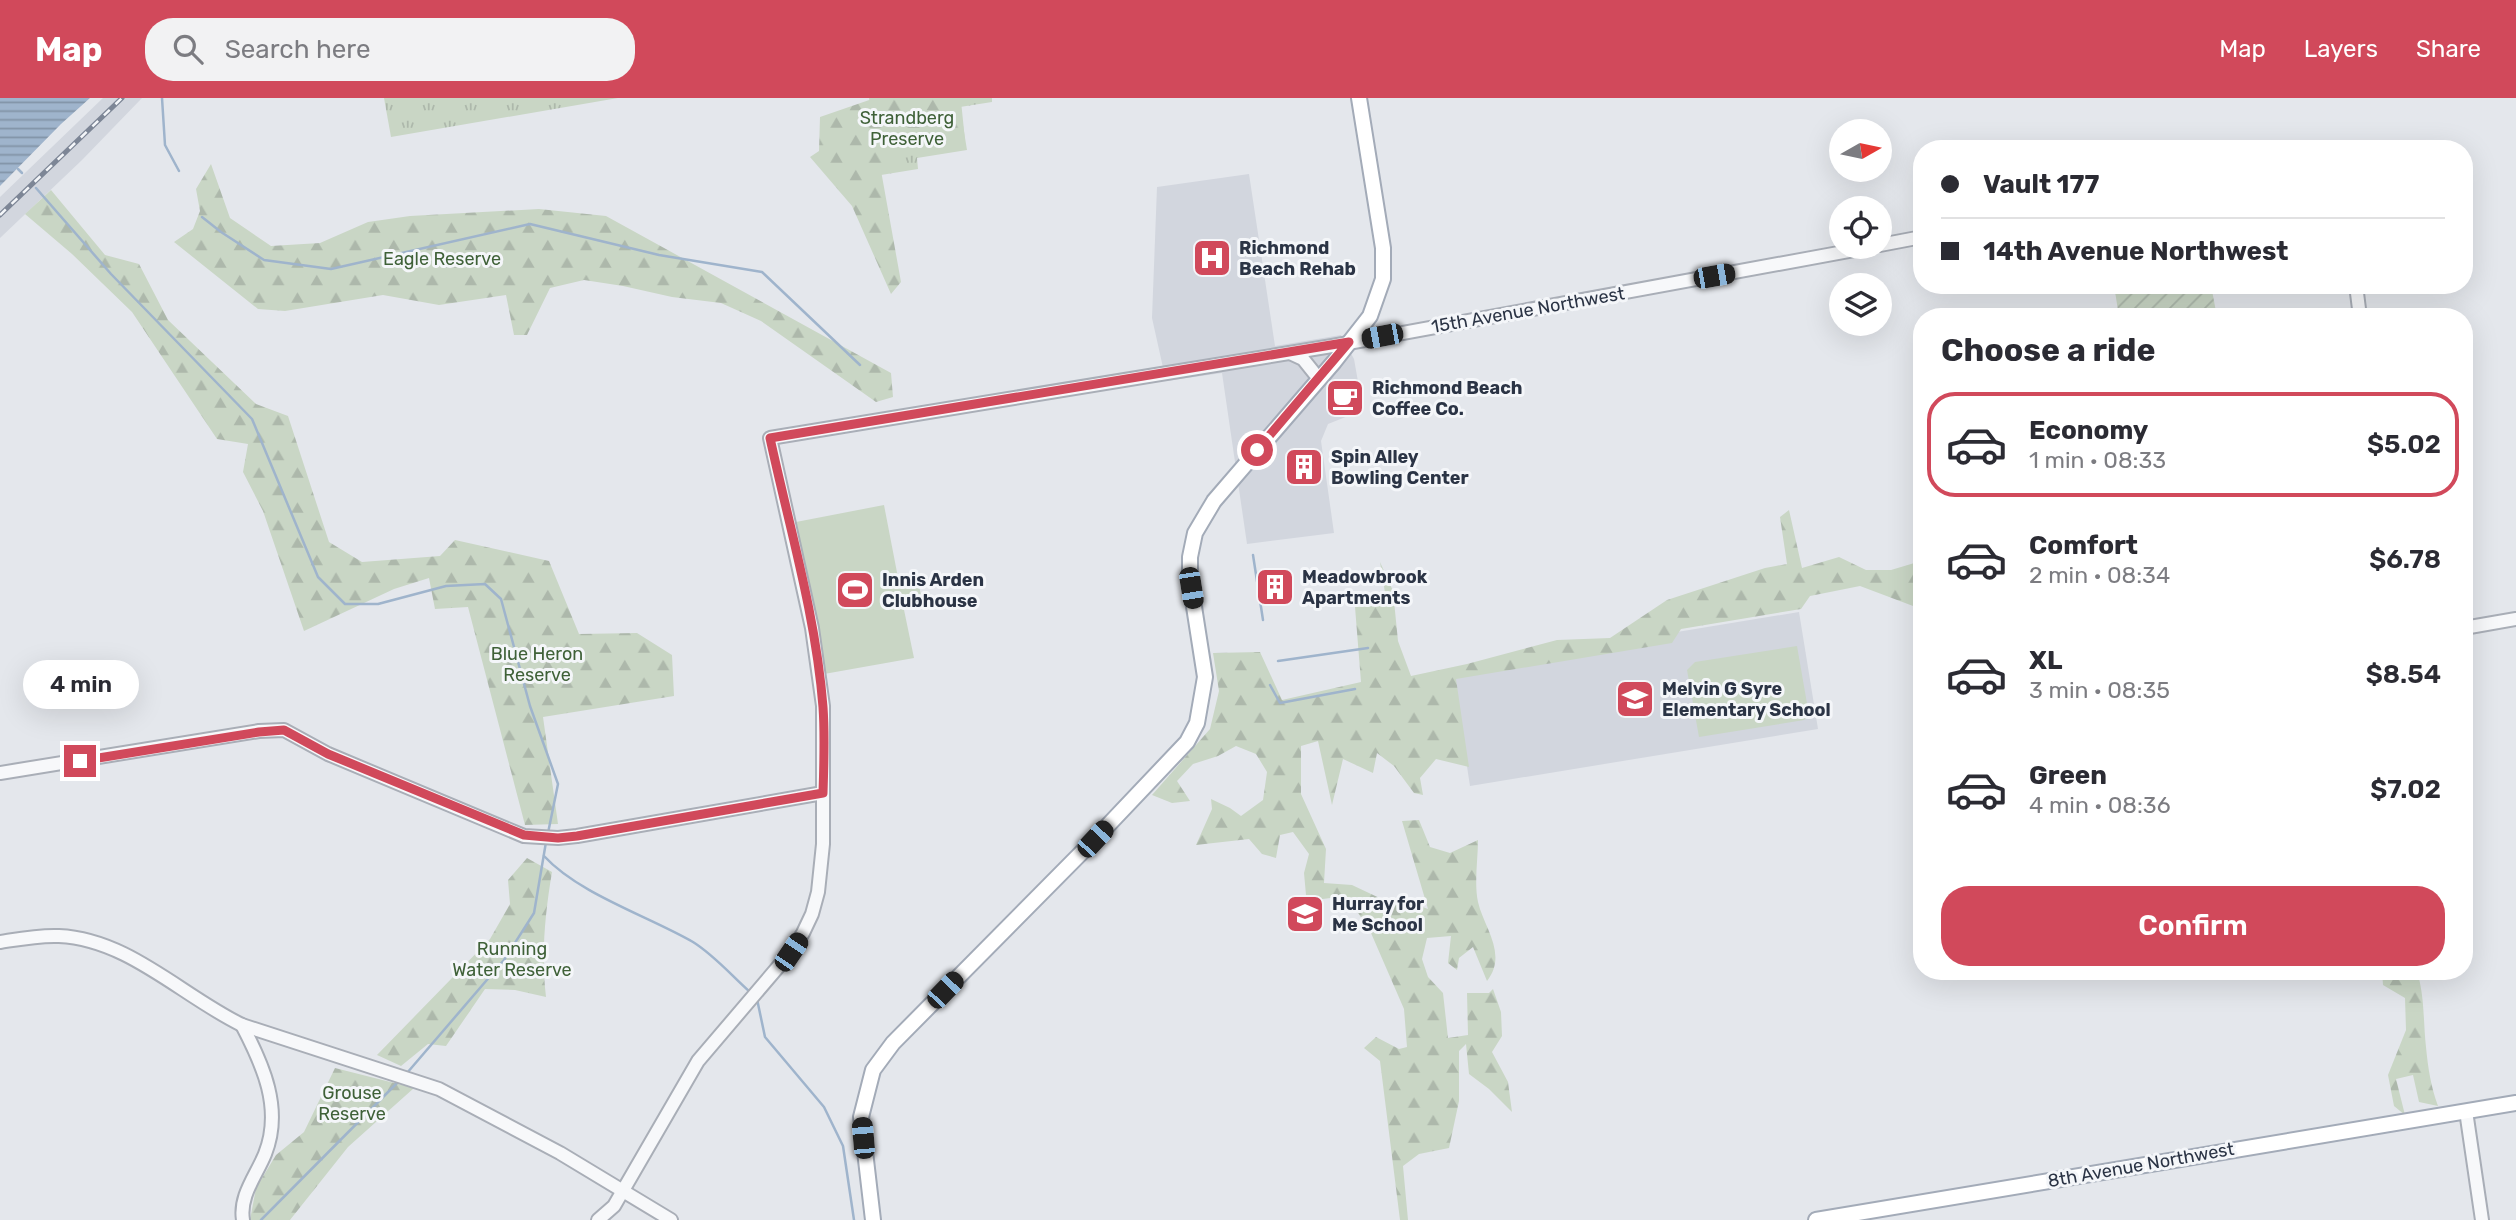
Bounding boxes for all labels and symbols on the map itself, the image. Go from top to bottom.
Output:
park label: Strandberg Preserve [860,107,954,150]
north arrow [1829,119,1892,182]
hospital icon: Richmond Beach Rehab [1191,237,1233,279]
place label: Richmond Beach Rehab [1239,237,1356,280]
park label: Eagle Reserve [383,248,501,270]
car [1692,262,1737,290]
street label: 15th Avenue Northwest [1430,282,1626,338]
car [1360,322,1405,350]
cafe icon: Richmond Beach Coffee Co. [1324,377,1366,419]
place label: Richmond Beach Coffee Co. [1372,377,1522,420]
route start [1241,434,1273,466]
building icon: Spin Alley Bowling Center [1283,446,1325,488]
place label: Spin Alley Bowling Center [1331,446,1469,489]
car [1178,566,1205,610]
building icon: Meadowbrook Apartments [1254,566,1296,608]
place label: Meadowbrook Apartments [1302,566,1428,609]
sports icon: Innis Arden Clubhouse [834,569,876,611]
place label: Innis Arden Clubhouse [882,569,984,612]
park label: Blue Heron Reserve [491,643,583,686]
callout: 4 min [22,660,138,708]
school or university icon: Melvin G Syre Elementary School [1614,678,1656,720]
place label: Melvin G Syre Elementary School [1662,678,1831,721]
route end [64,745,96,777]
car [1073,816,1118,862]
school or university icon: Hurray for Me School [1284,893,1326,935]
place label: Hurray for Me School [1332,893,1424,936]
car [771,929,812,975]
park label: Running Water Reserve [452,938,572,981]
car [923,968,968,1012]
park label: Grouse Reserve [318,1082,386,1125]
car [851,1116,876,1160]
street label: 8th Avenue Northwest [2046,1138,2236,1192]

